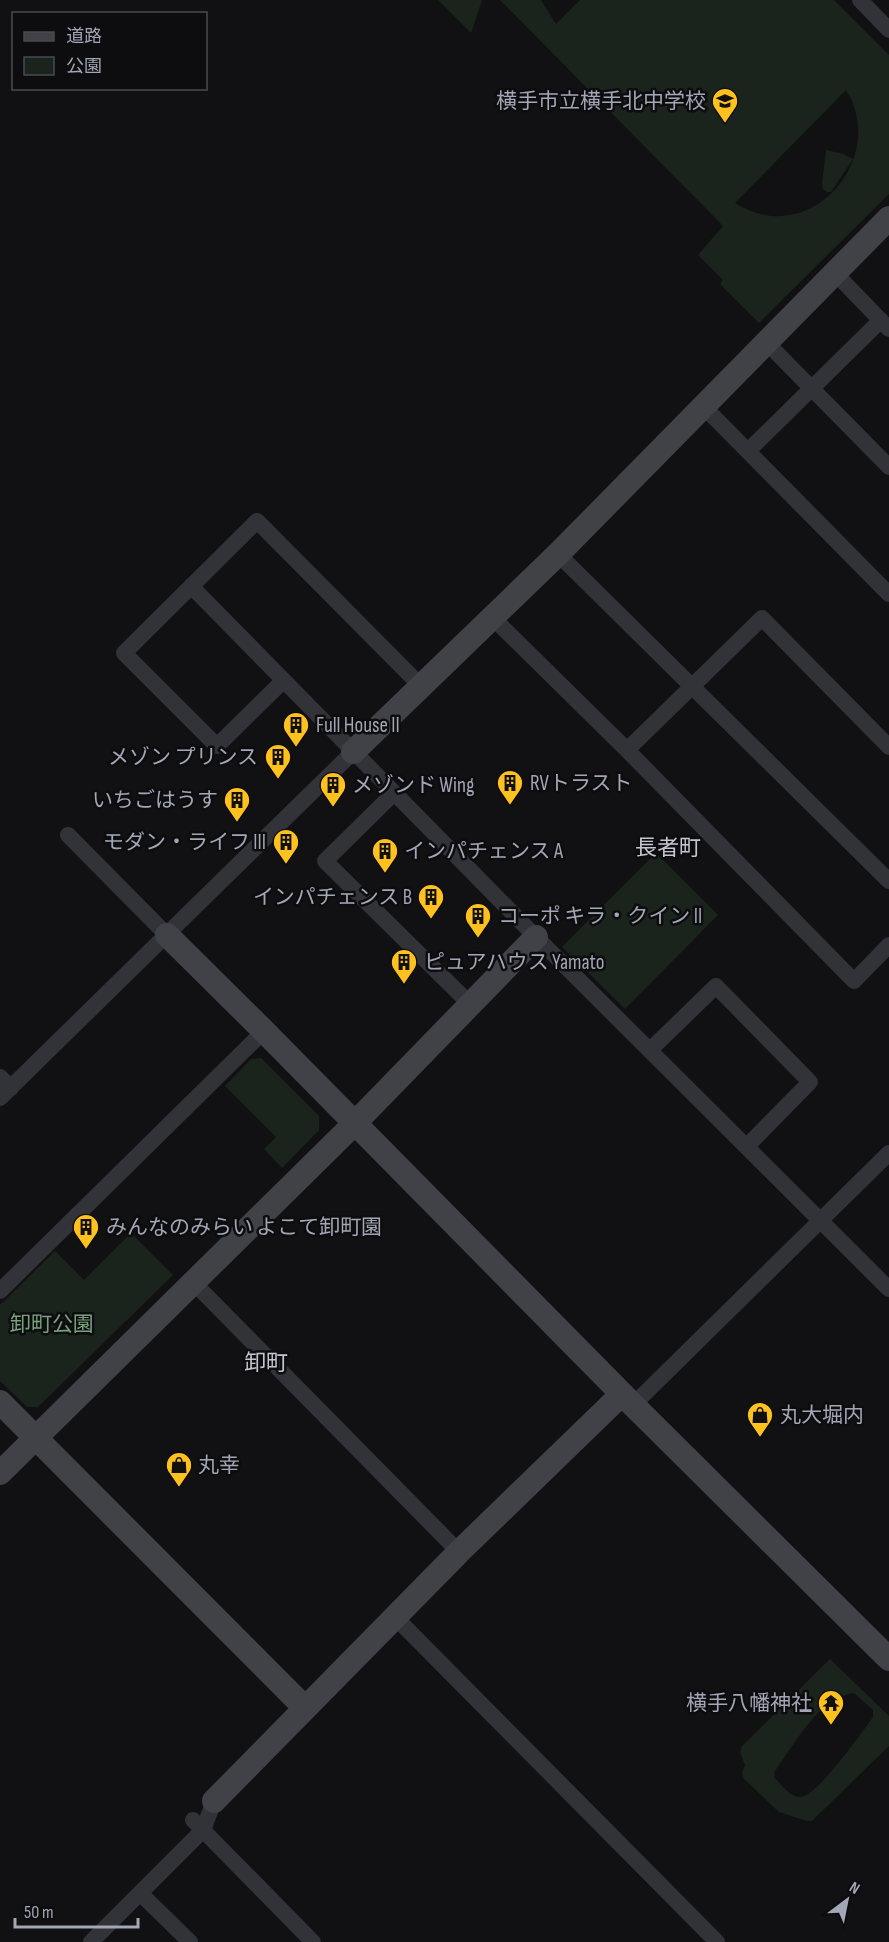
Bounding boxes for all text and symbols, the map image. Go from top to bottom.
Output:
legend [12,12,207,90]
text: 道路 [66,26,102,47]
text: 公園 [66,56,102,77]
school or university icon: 横手市立横手北中学校 [710,86,740,124]
place label: 横手市立横手北中学校 [496,89,706,114]
building icon: Full House II [281,710,311,748]
place label: Full House II [316,713,400,738]
building icon: メゾン プリンス [263,742,293,780]
place label: メゾン プリンス [108,745,258,770]
building icon: RVトラスト [495,768,525,806]
building icon: メゾンド Wing [318,770,348,808]
place label: RVトラスト [530,771,633,796]
place label: メゾンド Wing [352,773,474,798]
building icon: いちごはうす [222,785,252,823]
place label: いちごはうす [92,788,218,813]
building icon: モダン・ライフ III [271,827,301,865]
place label: モダン・ライフ III [103,830,266,855]
district label: 長者町 [635,835,701,862]
building icon: インパチェンス A [370,836,400,874]
place label: インパチェンス A [404,839,564,864]
building icon: インパチェンス B [416,882,446,920]
place label: インパチェンス B [253,885,412,910]
building icon: コーポ キラ・クイン II [463,901,493,939]
place label: コーポ キラ・クイン II [498,904,702,929]
building icon: ピュアハウス Yamato [389,947,419,985]
place label: ピュアハウス Yamato [424,950,605,975]
building icon: みんなのみらい よこて卸町園 [71,1212,101,1250]
place label: みんなのみらい よこて卸町園 [106,1215,382,1240]
park label: 卸町公園 [10,1312,94,1337]
district label: 卸町 [244,1350,288,1377]
shop icon: 丸大堀内 [745,1400,775,1438]
place label: 丸大堀内 [780,1403,864,1428]
shop icon: 丸幸 [164,1450,194,1488]
place label: 丸幸 [198,1453,240,1478]
temple icon: 横手八幡神社 [816,1688,846,1726]
place label: 横手八幡神社 [686,1691,812,1716]
north arrow [817,1870,877,1930]
text: N [845,1878,863,1899]
scale bar [15,1891,138,1929]
text: 50 m [24,1902,54,1923]

